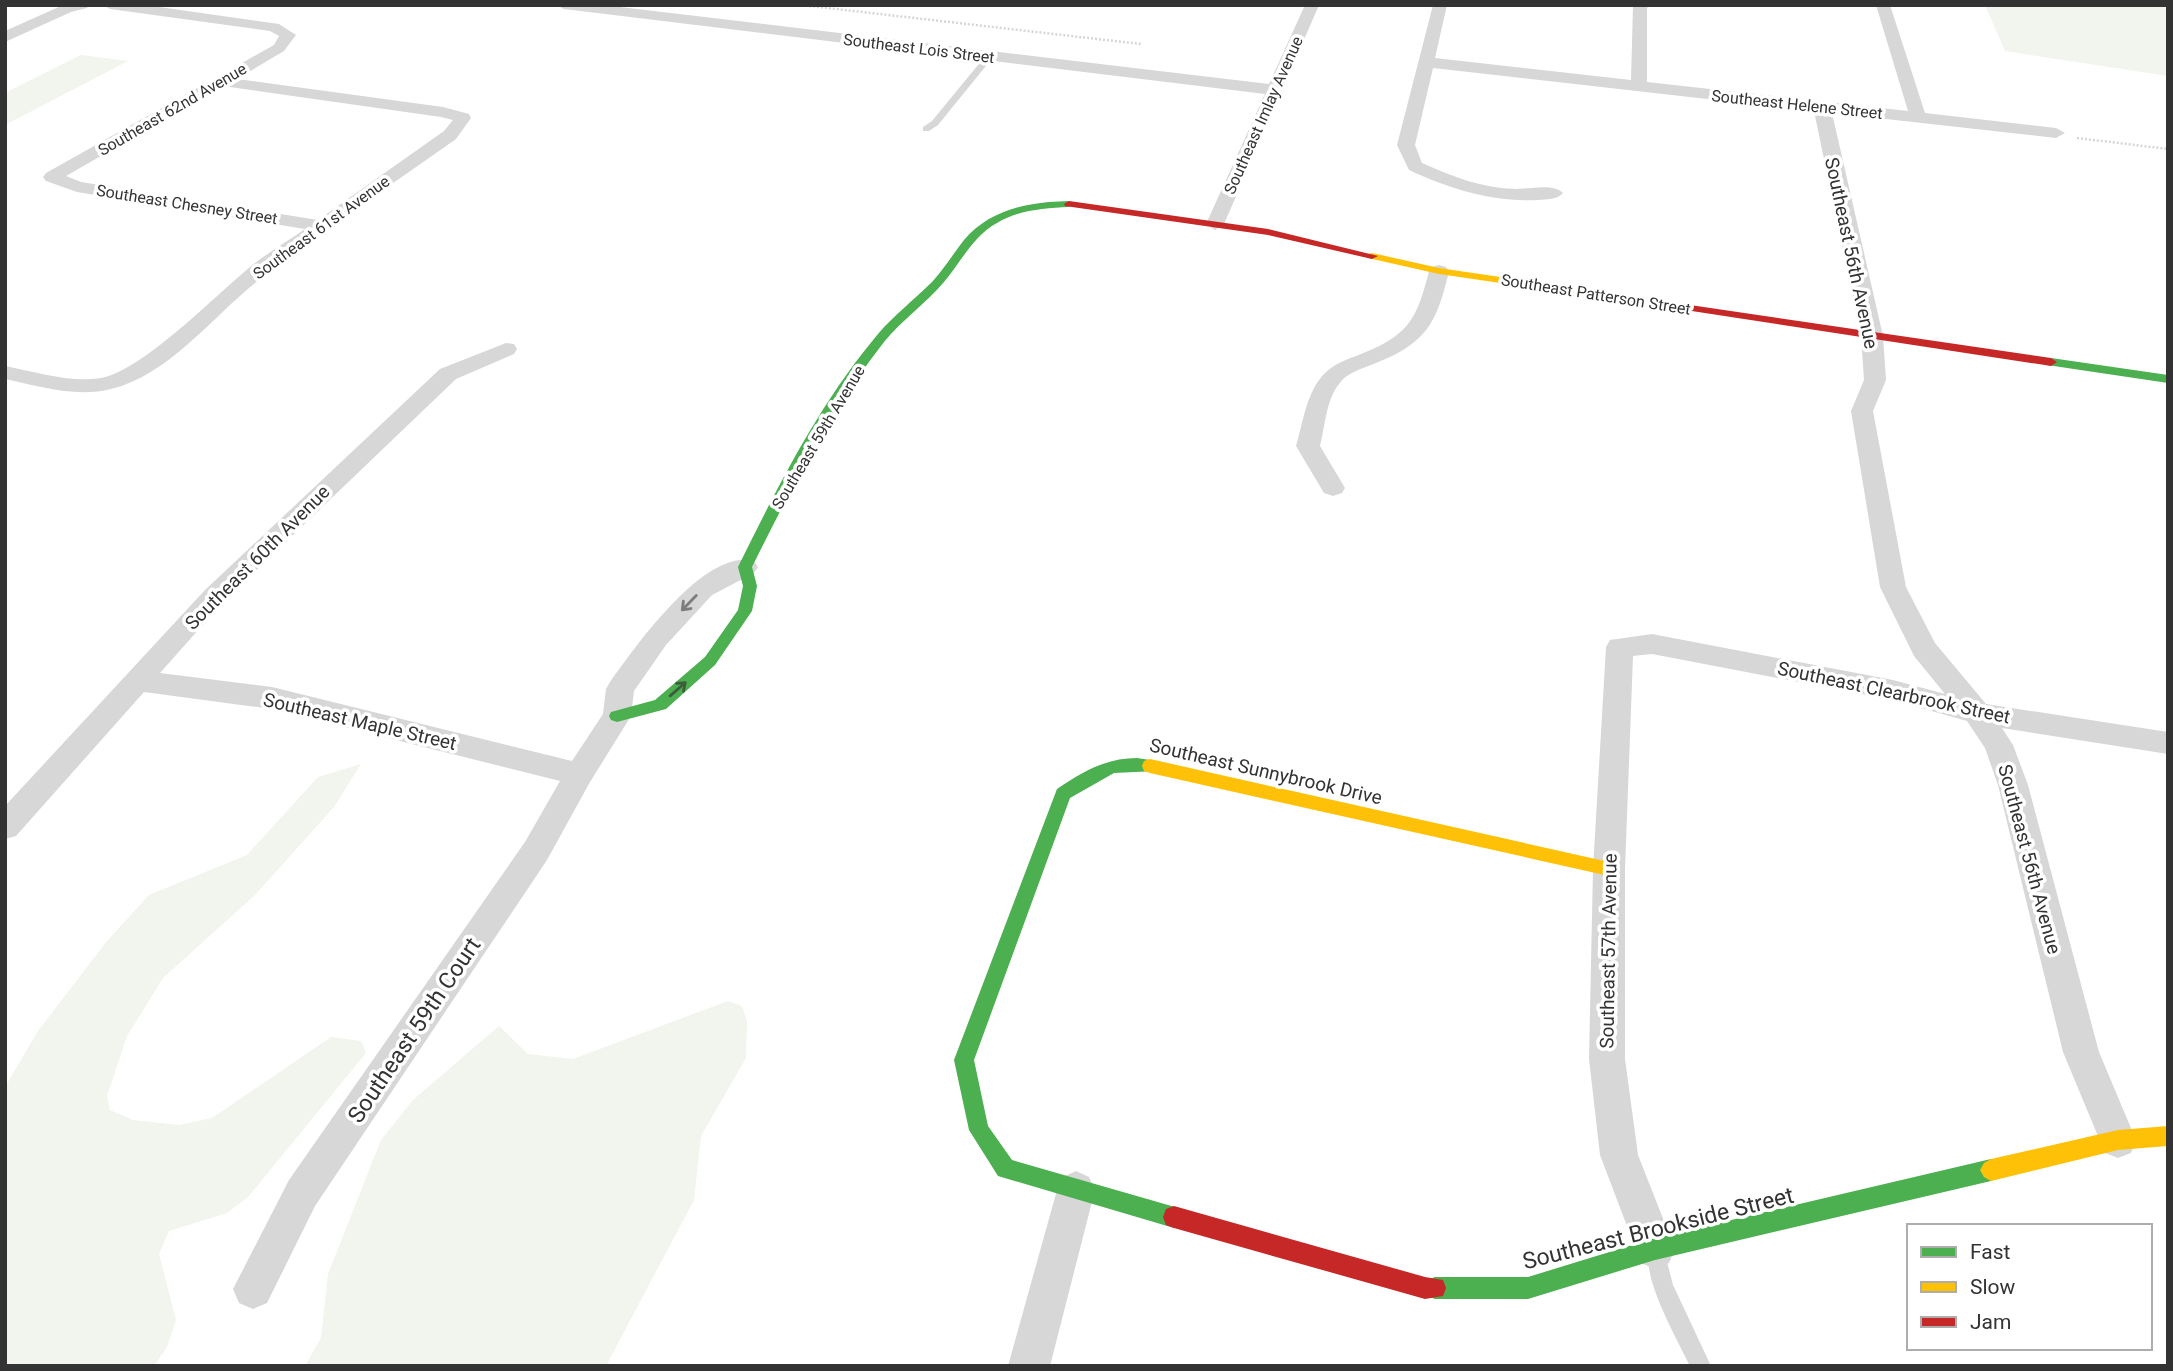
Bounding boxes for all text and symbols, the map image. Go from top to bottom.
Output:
street label: Southeast Lois Street [842,30,996,67]
street label: Southeast Imlay Avenue [1220,33,1307,197]
street label: Southeast 62nd Avenue [95,59,250,160]
street label: Southeast Helene Street [1710,86,1883,123]
street label: Southeast 56th Avenue [1820,155,1883,351]
street label: Southeast 61st Avenue [249,172,393,283]
street label: Southeast Chesney Street [95,181,279,228]
street label: Southeast Patterson Street [1500,270,1692,319]
street label: Southeast 59th Avenue [768,362,869,513]
street label: Southeast 60th Avenue [180,480,335,635]
one-way arrow [680,594,697,611]
street label: Southeast Clearbrook Street [1775,657,2012,728]
one-way arrow [669,681,687,697]
street label: Southeast Maple Street [261,688,459,755]
street label: Southeast Sunnybrook Drive [1147,734,1384,809]
street label: Southeast 56th Avenue [1993,762,2066,956]
street label: Southeast 57th Avenue [1595,853,1622,1049]
street label: Southeast 59th Court [342,932,487,1128]
street label: Southeast Brookside Street [1520,1182,1796,1275]
legend [1907,1224,2152,1350]
text: Fast [1970,1240,2011,1264]
text: Slow [1970,1275,2016,1299]
text: Jam [1970,1310,2011,1334]

